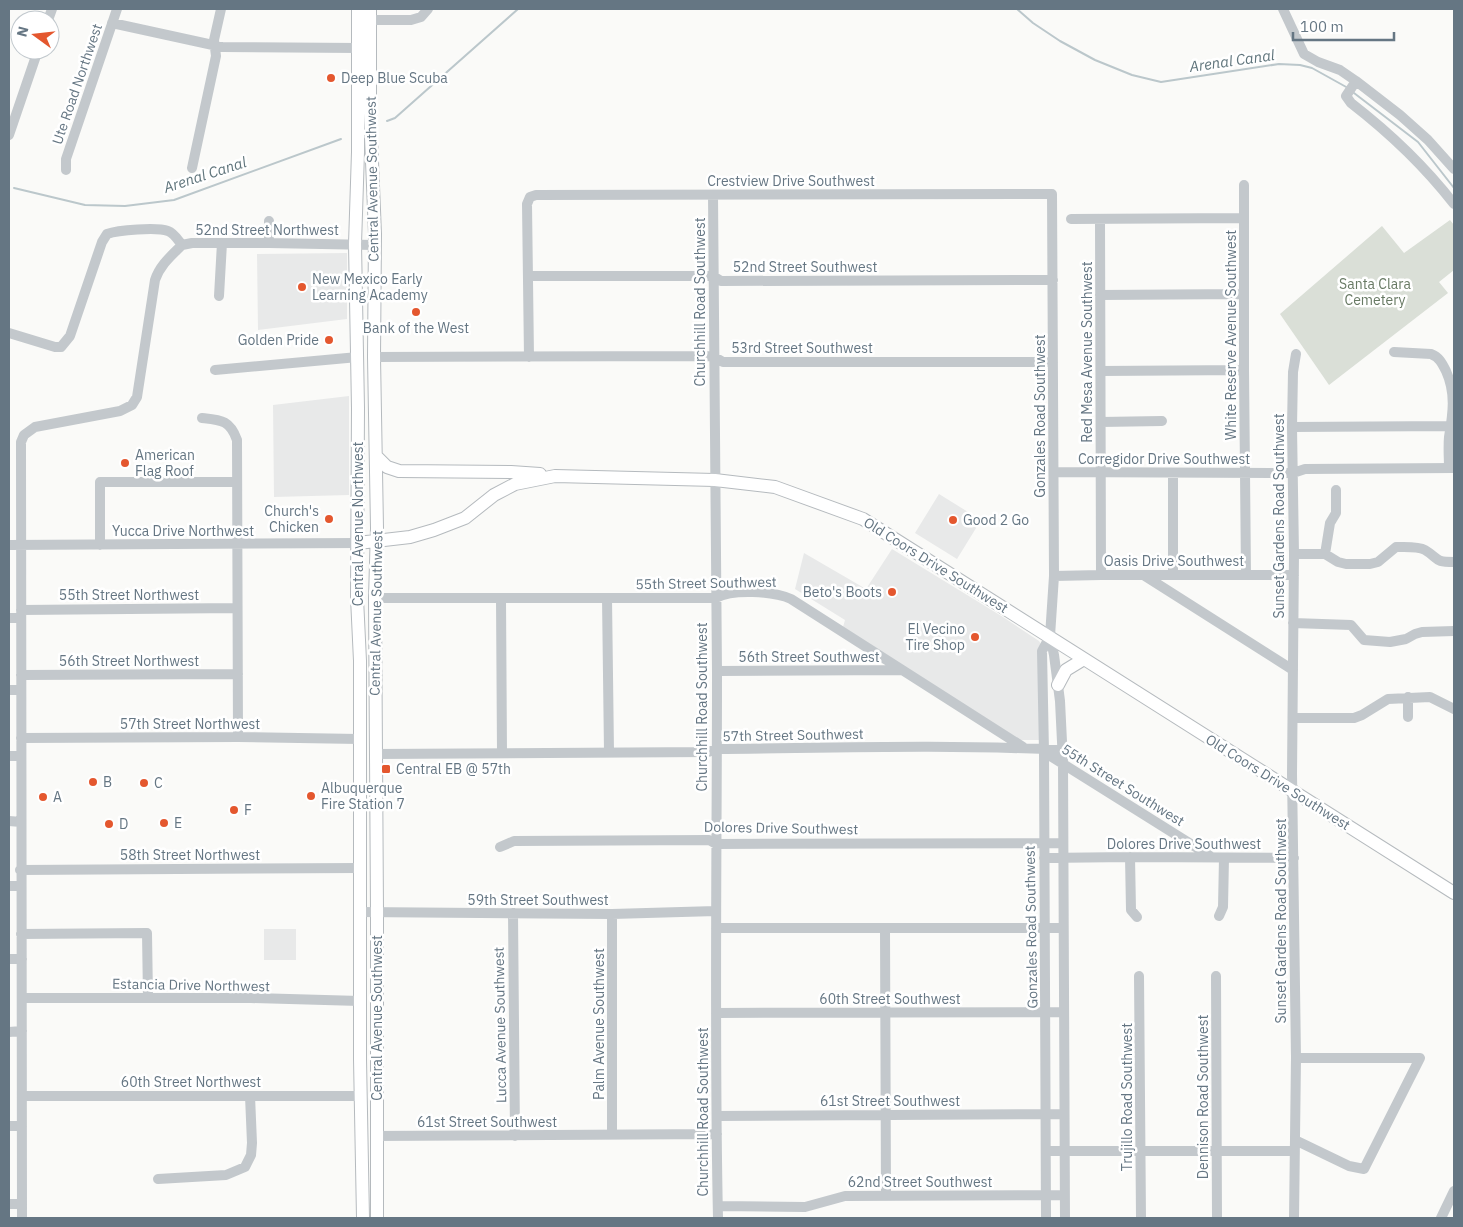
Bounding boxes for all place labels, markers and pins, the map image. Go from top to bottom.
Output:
place label: Deep Blue Scuba [341,69,448,87]
marker: Deep Blue Scuba [325,72,337,84]
place label: New Mexico Early Learning Academy [312,270,428,304]
marker: New Mexico Early Learning Academy [296,281,308,293]
marker: Bank of the West [410,306,422,318]
place label: Bank of the West [363,319,469,337]
place label: Golden Pride [238,331,319,349]
marker: Golden Pride [323,334,335,346]
place label: American Flag Roof [135,446,195,480]
marker: American Flag Roof [119,457,131,469]
place label: Church's Chicken [264,502,319,536]
place label: Good 2 Go [963,511,1029,529]
marker: Church's Chicken [323,513,335,525]
marker: Good 2 Go [947,514,959,526]
place label: Beto's Boots [803,583,882,601]
marker: Beto's Boots [886,586,898,598]
place label: El Vecino Tire Shop [905,620,965,654]
marker: El Vecino Tire Shop [969,631,981,643]
place label: Central EB @ 57th [396,760,511,778]
marker: Central EB @ 57th [380,763,392,775]
place label: B [103,773,112,791]
place label: C [154,774,163,792]
marker: B [87,776,99,788]
marker: C [138,777,150,789]
place label: Albuquerque Fire Station 7 [321,779,405,813]
place label: A [53,788,62,806]
marker: Albuquerque Fire Station 7 [305,790,317,802]
marker: A [37,791,49,803]
place label: F [244,801,252,819]
marker: F [228,804,240,816]
place label: E [174,814,182,832]
place label: D [119,815,128,833]
marker: E [158,817,170,829]
marker: D [103,818,115,830]

